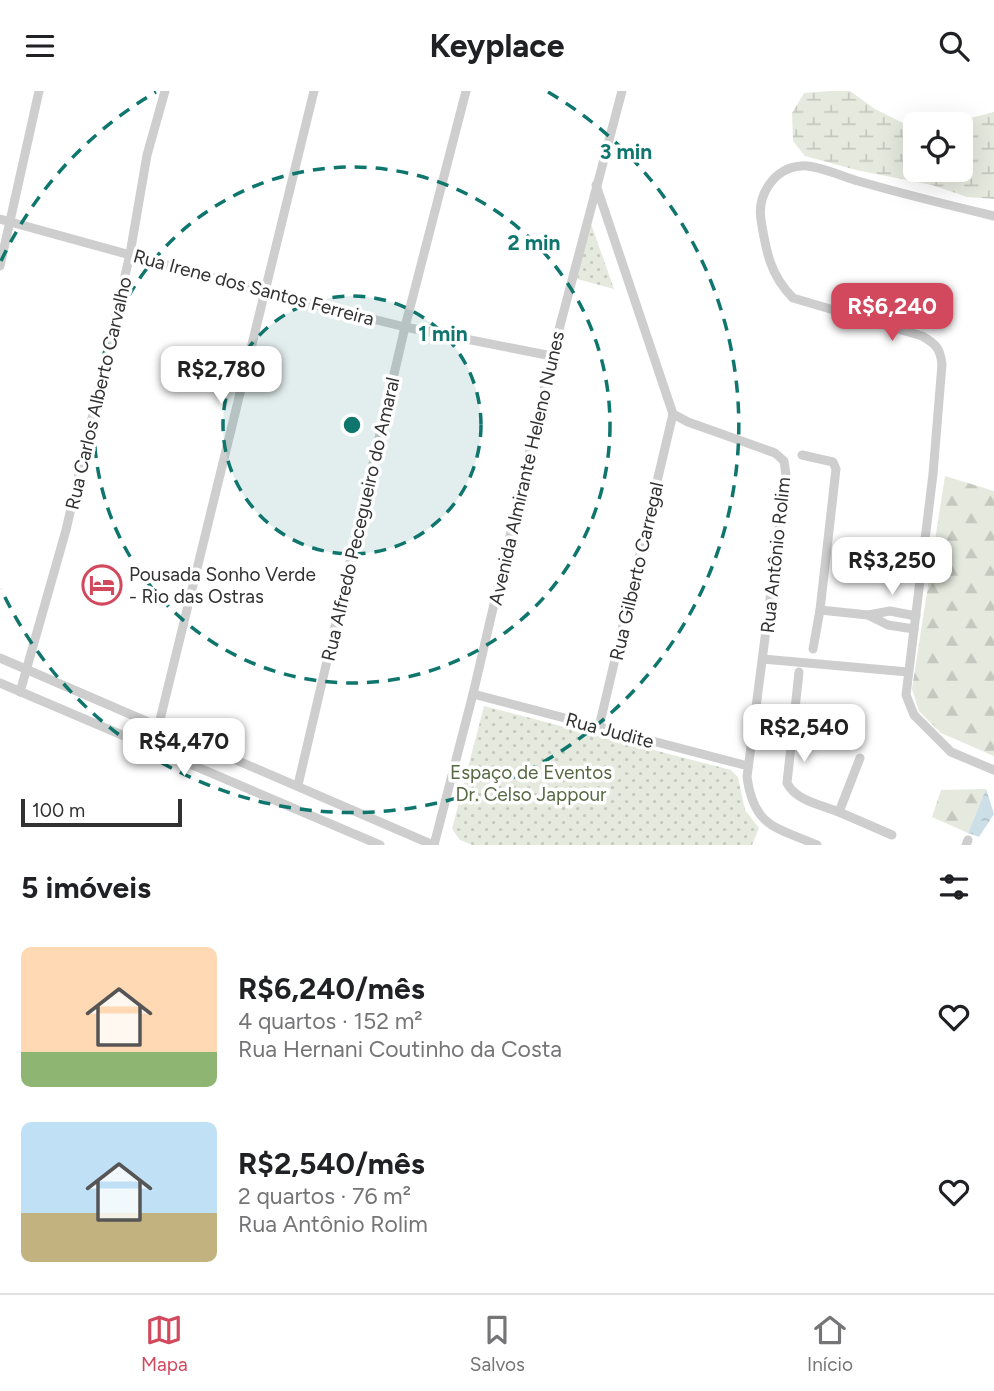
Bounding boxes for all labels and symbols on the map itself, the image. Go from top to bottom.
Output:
text: 3 min [600,139,652,164]
text: 2 min [508,230,560,255]
street label: Rua Irene dos Santos Ferreira [131,244,377,331]
street label: Rua Carlos Alberto Carvalho [60,274,136,512]
pin: R$6,240 [827,283,957,343]
text: 1 min [418,321,468,346]
street label: Avenida Almirante Heleno Nunes [484,329,569,607]
pin: R$2,780 [156,347,286,406]
street label: Rua Alfredo Pecegueiro do Amaral [317,375,404,663]
centre of rings [340,413,364,437]
street label: Rua Antônio Rolim [756,476,795,634]
street label: Rua Gilberto Carregal [605,480,668,663]
pin: R$3,250 [827,538,957,597]
place label: Pousada Sonho Verde - Rio das Ostras [129,563,316,608]
hotel icon: Pousada Sonho Verde - Rio das Ostras [81,564,123,606]
pin: R$2,540 [739,705,869,764]
street label: Rua Judite [563,708,656,753]
pin: R$4,470 [119,719,249,778]
park label: Espaço de Eventos Dr. Celso Jappour [450,761,612,806]
scale bar [21,796,182,828]

